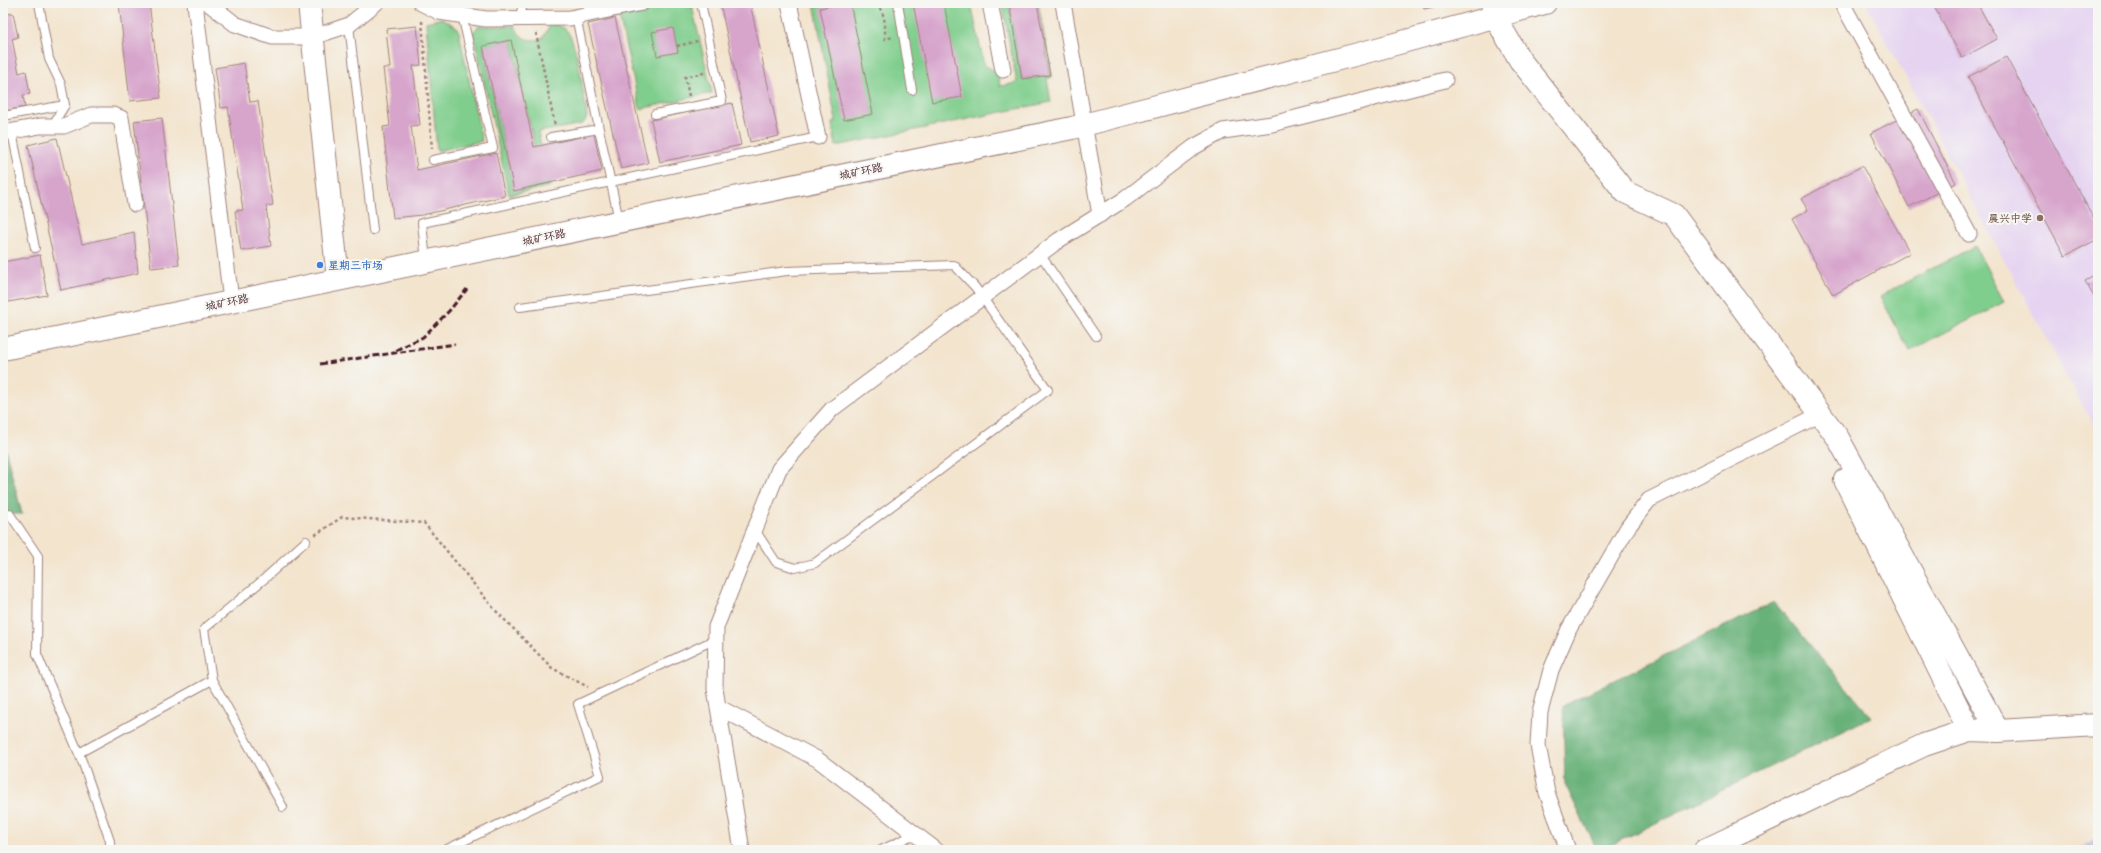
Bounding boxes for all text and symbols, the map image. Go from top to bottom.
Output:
street label: 城矿环路 [838,160,884,182]
place label: 晨兴中学 [1988,211,2032,225]
marker: 晨兴中学 [2035,213,2045,223]
street label: 城矿环路 [521,226,567,248]
place label: 星期三市场 [328,258,383,272]
marker: 星期三市场 [315,260,325,270]
street label: 城矿环路 [204,291,250,313]

